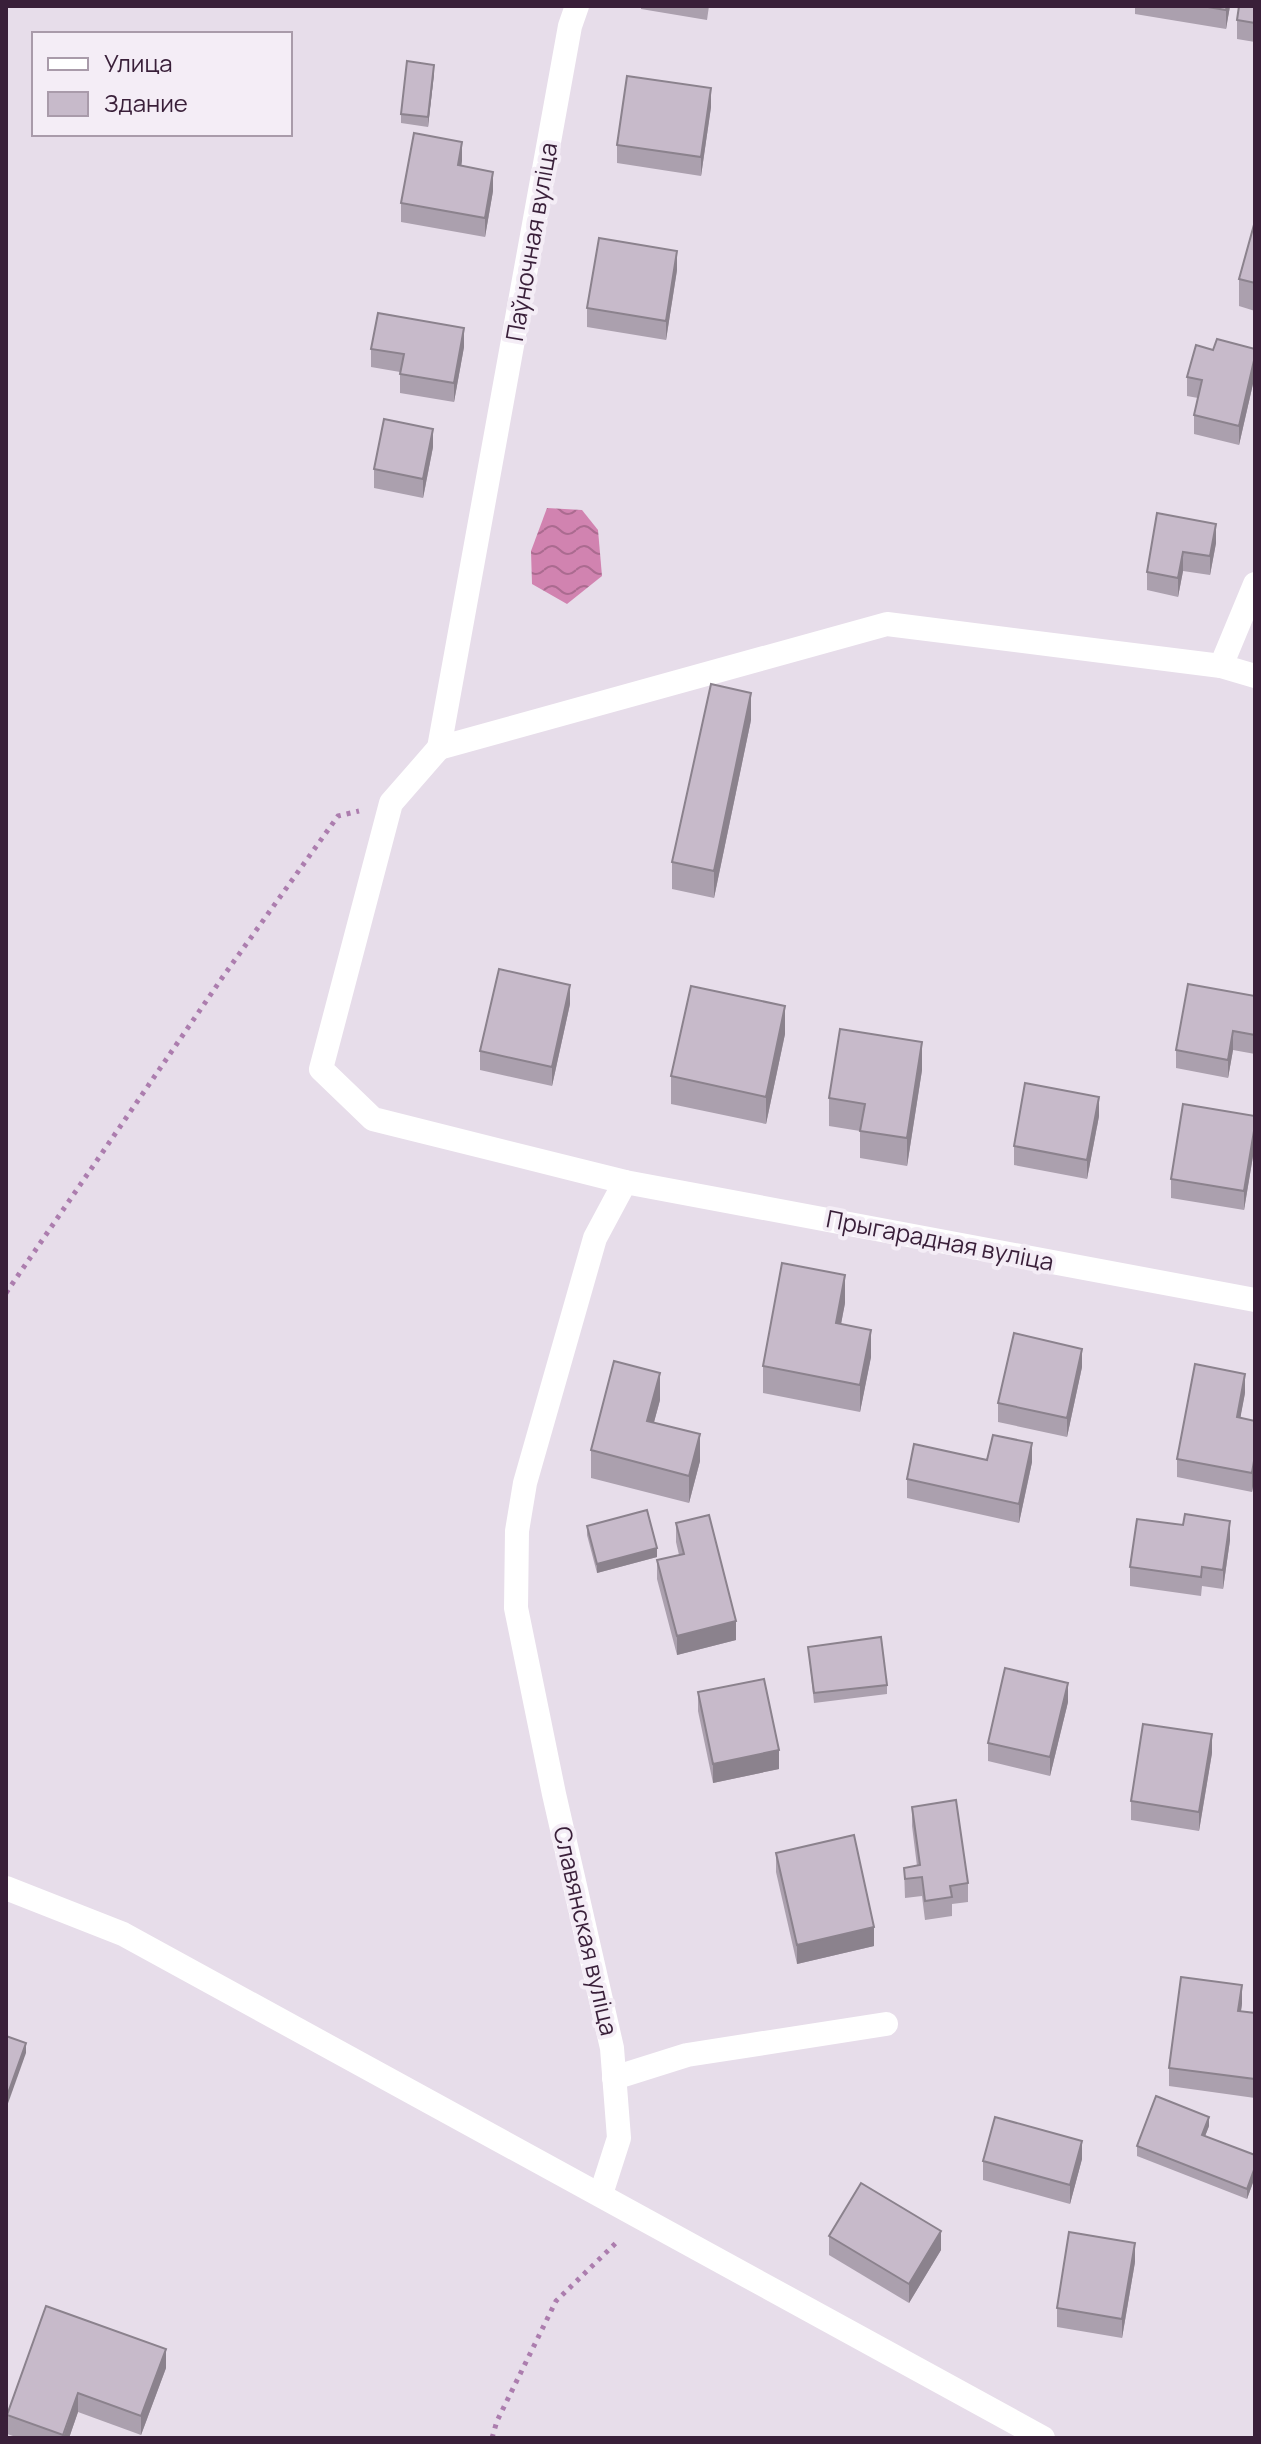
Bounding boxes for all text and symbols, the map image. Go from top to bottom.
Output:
legend [32,32,292,136]
text: Улица [104,46,173,79]
text: Здание [104,86,188,119]
street label: Паўночная вуліца [497,140,564,344]
street label: Прыгарадная вуліца [824,1201,1057,1278]
street label: Славянская вуліца [546,1823,627,2039]

